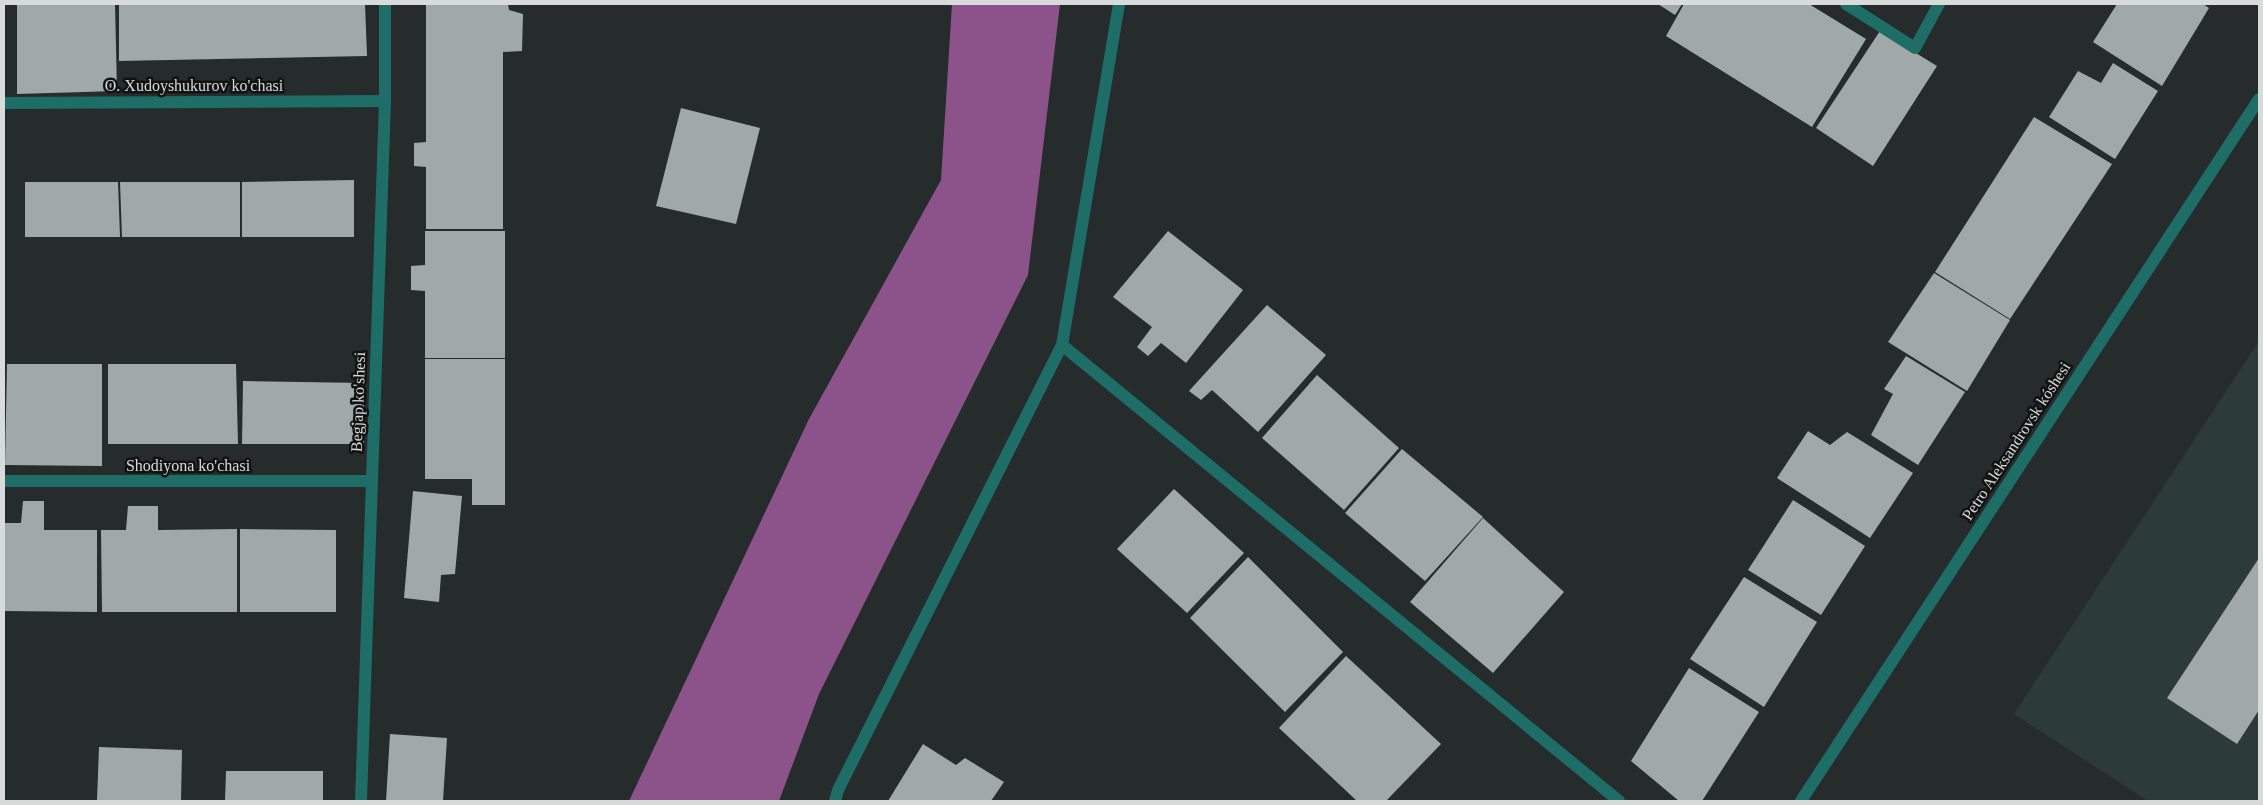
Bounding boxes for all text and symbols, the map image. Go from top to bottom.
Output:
street label: O. Xudoyshukurov ko'chasi [105,77,284,95]
street label: Begjap ko'shesi [348,351,369,452]
street label: Petro Aleksandrovsk kóshesi [1959,358,2074,523]
street label: Shodiyona ko'chasi [126,457,251,475]

